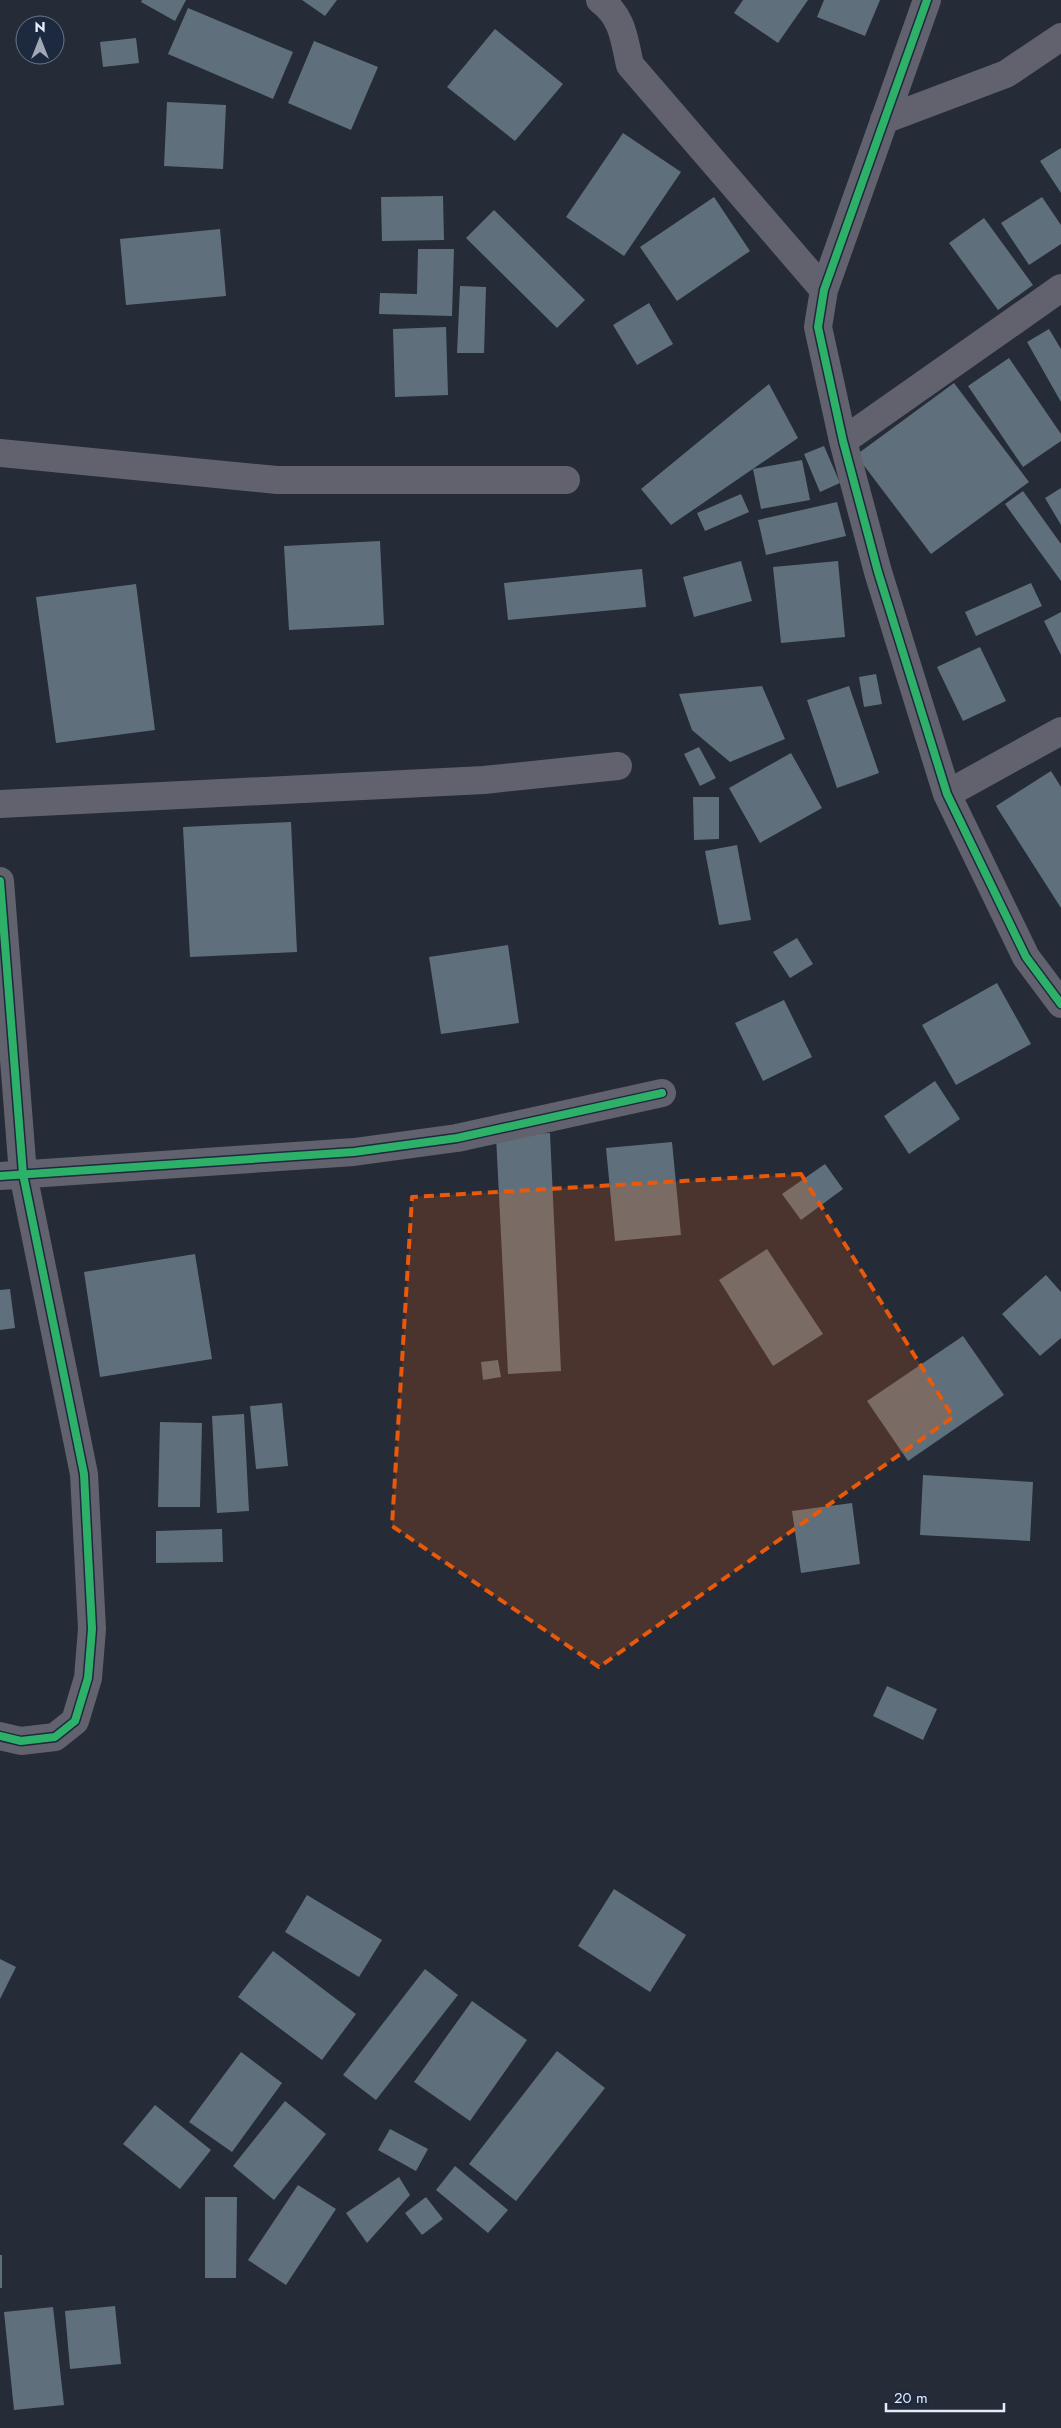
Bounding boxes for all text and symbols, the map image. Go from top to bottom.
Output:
north arrow [15,15,65,65]
text: N [34,17,46,37]
scale bar [886,2380,1004,2412]
text: 20 m [894,2387,928,2409]

